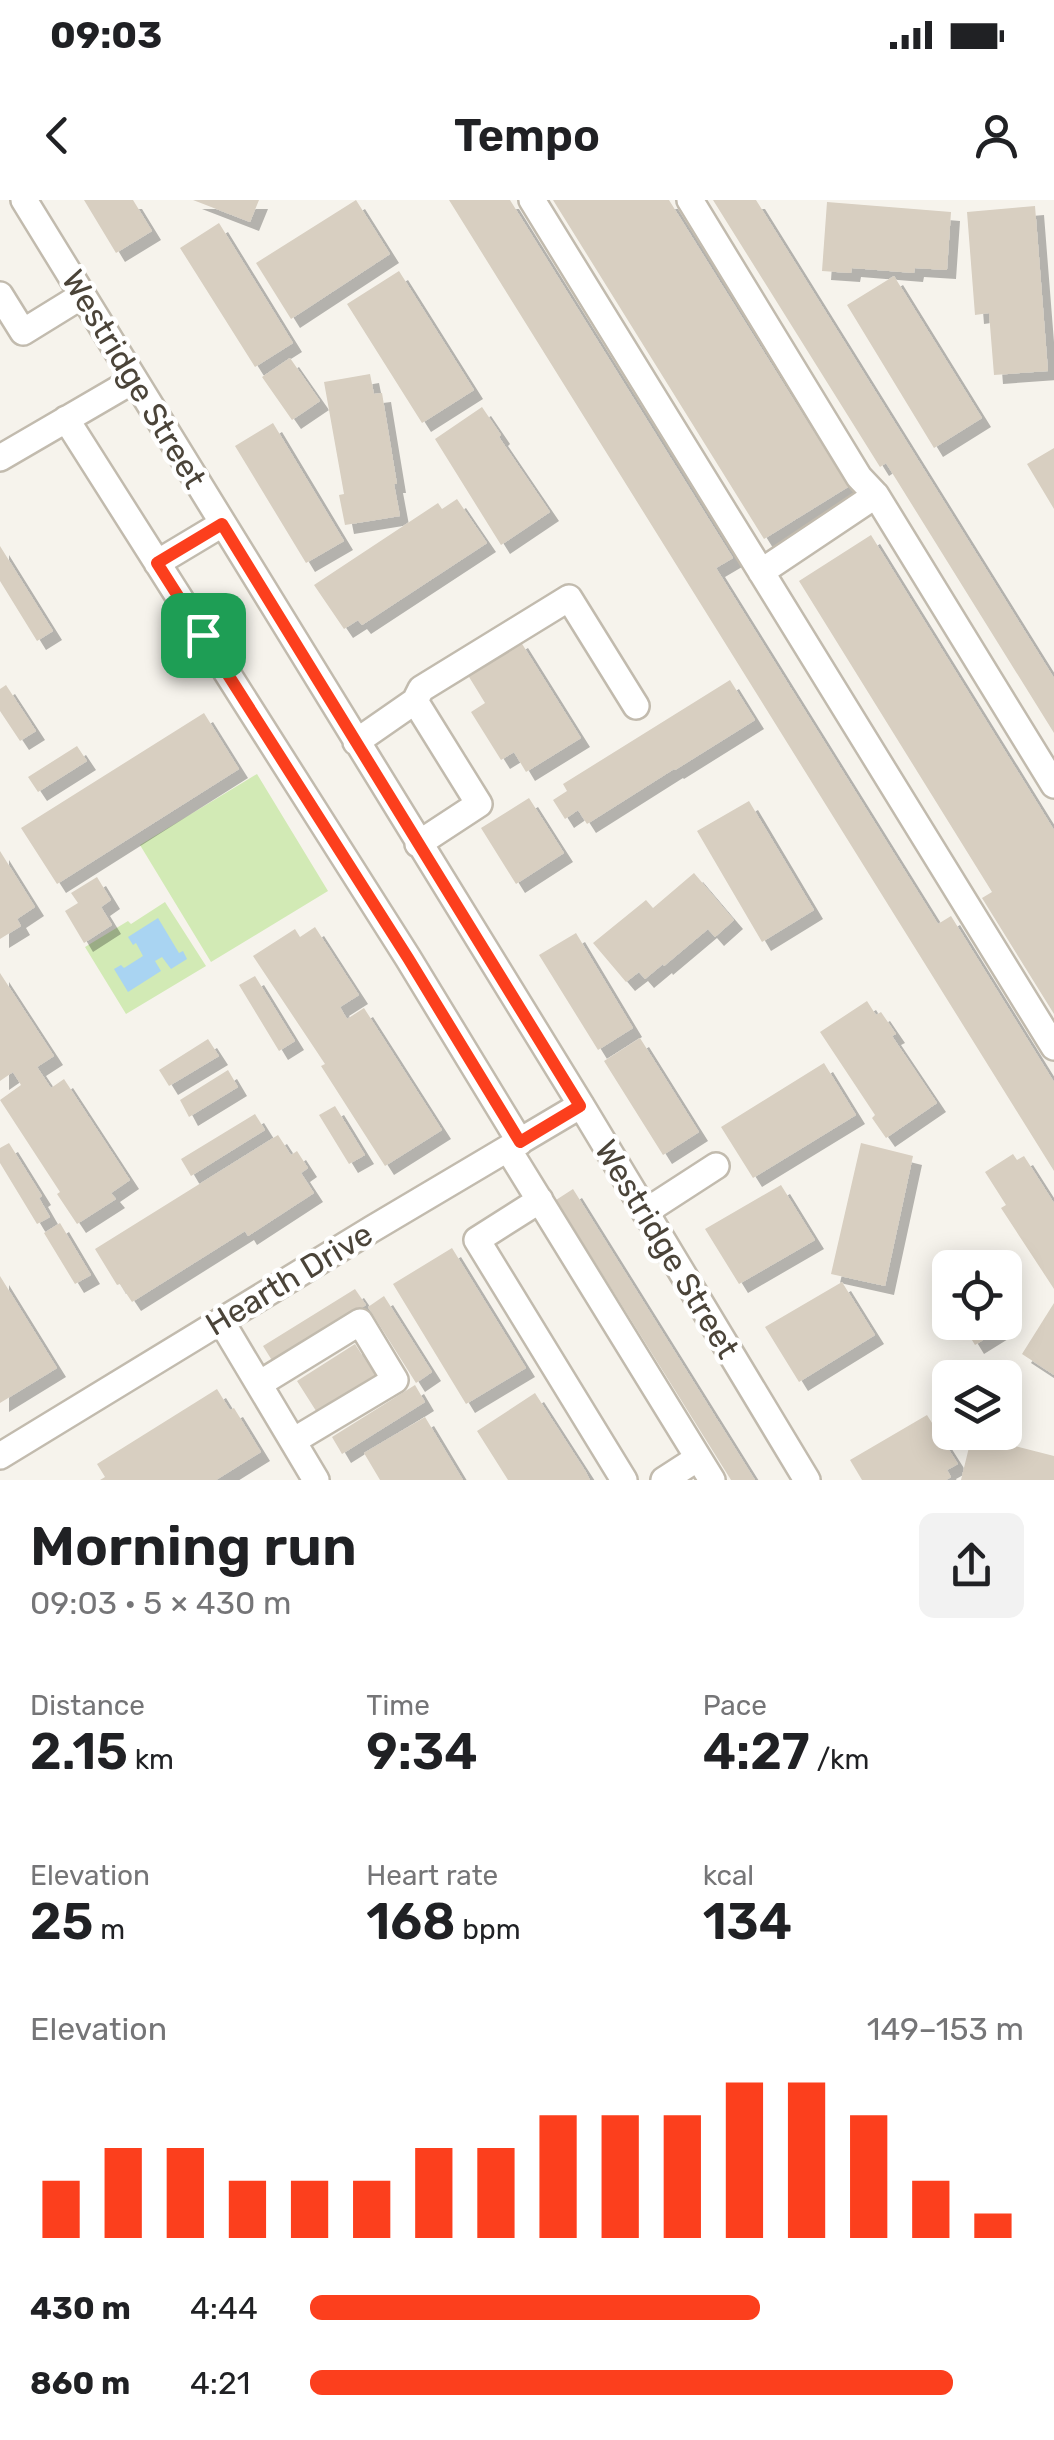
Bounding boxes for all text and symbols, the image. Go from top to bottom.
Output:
text: 09:03 [50,12,162,58]
icon: back [30,108,85,163]
icon: person [969,108,1024,163]
text: Tempo [454,109,600,162]
street label: Westridge Street [54,263,214,495]
pin [161,593,246,678]
icon: arrive [176,608,231,663]
street label: Westridge Street [587,1133,747,1365]
street label: Hearth Drive [199,1214,379,1344]
map controls [932,1250,1022,1450]
button: locate [932,1250,1022,1340]
button: layers [932,1360,1022,1450]
button: share [919,1513,1024,1618]
text: Morning run [30,1514,357,1579]
text: 09:03 · 5 × 430 m [30,1584,292,1622]
text: Distance [30,1689,145,1722]
text: Time [366,1689,430,1722]
text: Pace [703,1689,767,1722]
text: 2.15 [30,1722,128,1782]
text: 9:34 [366,1722,477,1782]
text: 4:27 [703,1722,810,1782]
text: km [128,1743,174,1776]
text: /km [810,1743,869,1776]
text: Elevation [30,1859,150,1892]
text: Heart rate [366,1859,498,1892]
text: kcal [703,1859,754,1892]
text: 25 [30,1892,93,1952]
text: 168 [366,1892,455,1952]
text: 134 [703,1892,792,1952]
text: m [93,1913,125,1946]
text: bpm [455,1913,521,1946]
text: Elevation [30,2010,167,2048]
text: 149–153 m [867,2010,1024,2048]
text: 430 m [30,2289,131,2327]
text: 4:44 [190,2289,258,2327]
text: 860 m [30,2364,130,2402]
text: 4:21 [190,2364,251,2402]

